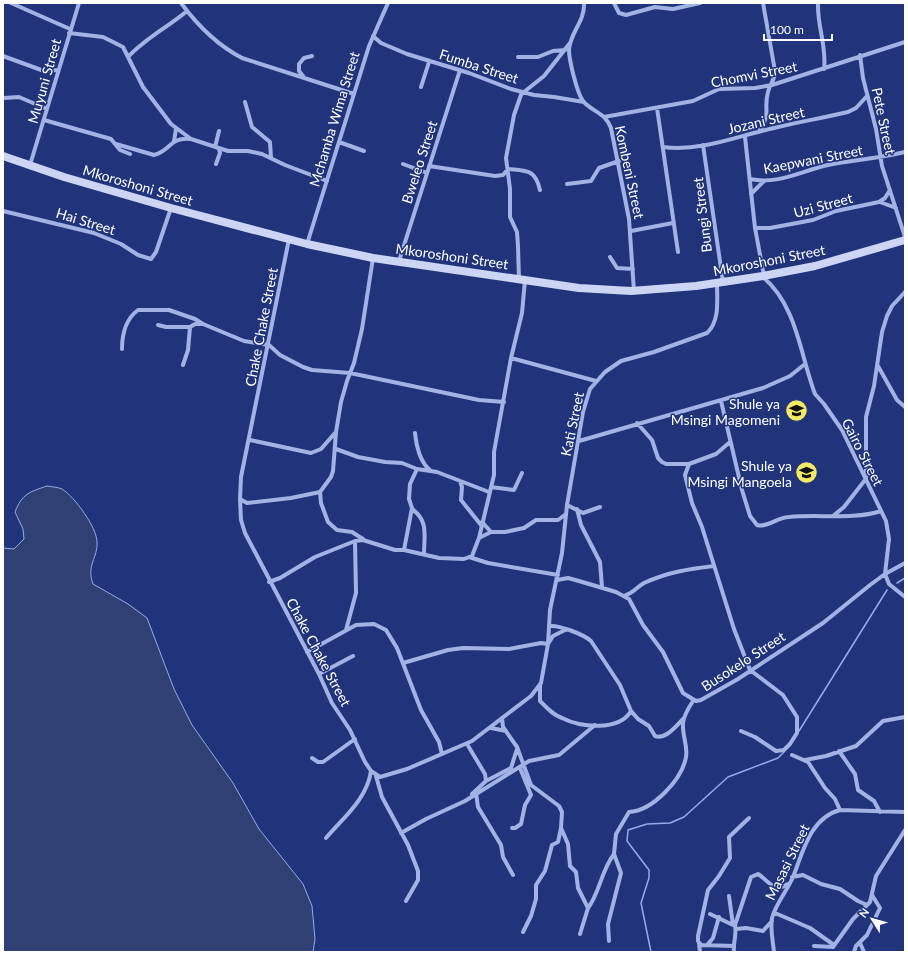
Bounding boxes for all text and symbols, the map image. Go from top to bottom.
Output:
scale bar [764,16,832,42]
text: 100 m [770,22,804,37]
street label: Muyuni Street [24,37,64,125]
street label: Fumba Street [437,45,521,87]
street label: Mchamba Wima Street [305,49,363,189]
street label: Chomvi Street [709,57,799,91]
street label: Pete Street [869,86,899,156]
street label: Jozani Street [726,103,806,137]
street label: Bweleo Street [398,118,440,206]
street label: Kombeni Street [612,124,648,220]
street label: Kaepwani Street [762,141,864,177]
street label: Mkoroshoni Street [81,161,195,209]
street label: Bungi Street [689,176,715,254]
street label: Uzi Street [792,189,854,221]
street label: Hai Street [54,204,118,238]
street label: Mkoroshoni Street [395,240,509,272]
street label: Mkoroshoni Street [712,241,826,279]
street label: Chake Chake Street [241,266,281,388]
street label: Kati Street [557,390,587,458]
place label: Shule ya Msingi Magomeni [671,395,780,428]
school or university icon: Shule ya Msingi Magomeni [783,398,809,424]
street label: Gairo Street [839,415,887,489]
place label: Shule ya Msingi Mangoela [687,457,792,490]
school or university icon: Shule ya Msingi Mangoela [794,460,820,486]
street label: Chake Chake Street [283,595,355,709]
street label: Busokelo Street [698,628,788,694]
street label: Masasi Street [761,821,813,903]
north arrow [852,899,892,939]
text: N [856,905,871,920]

